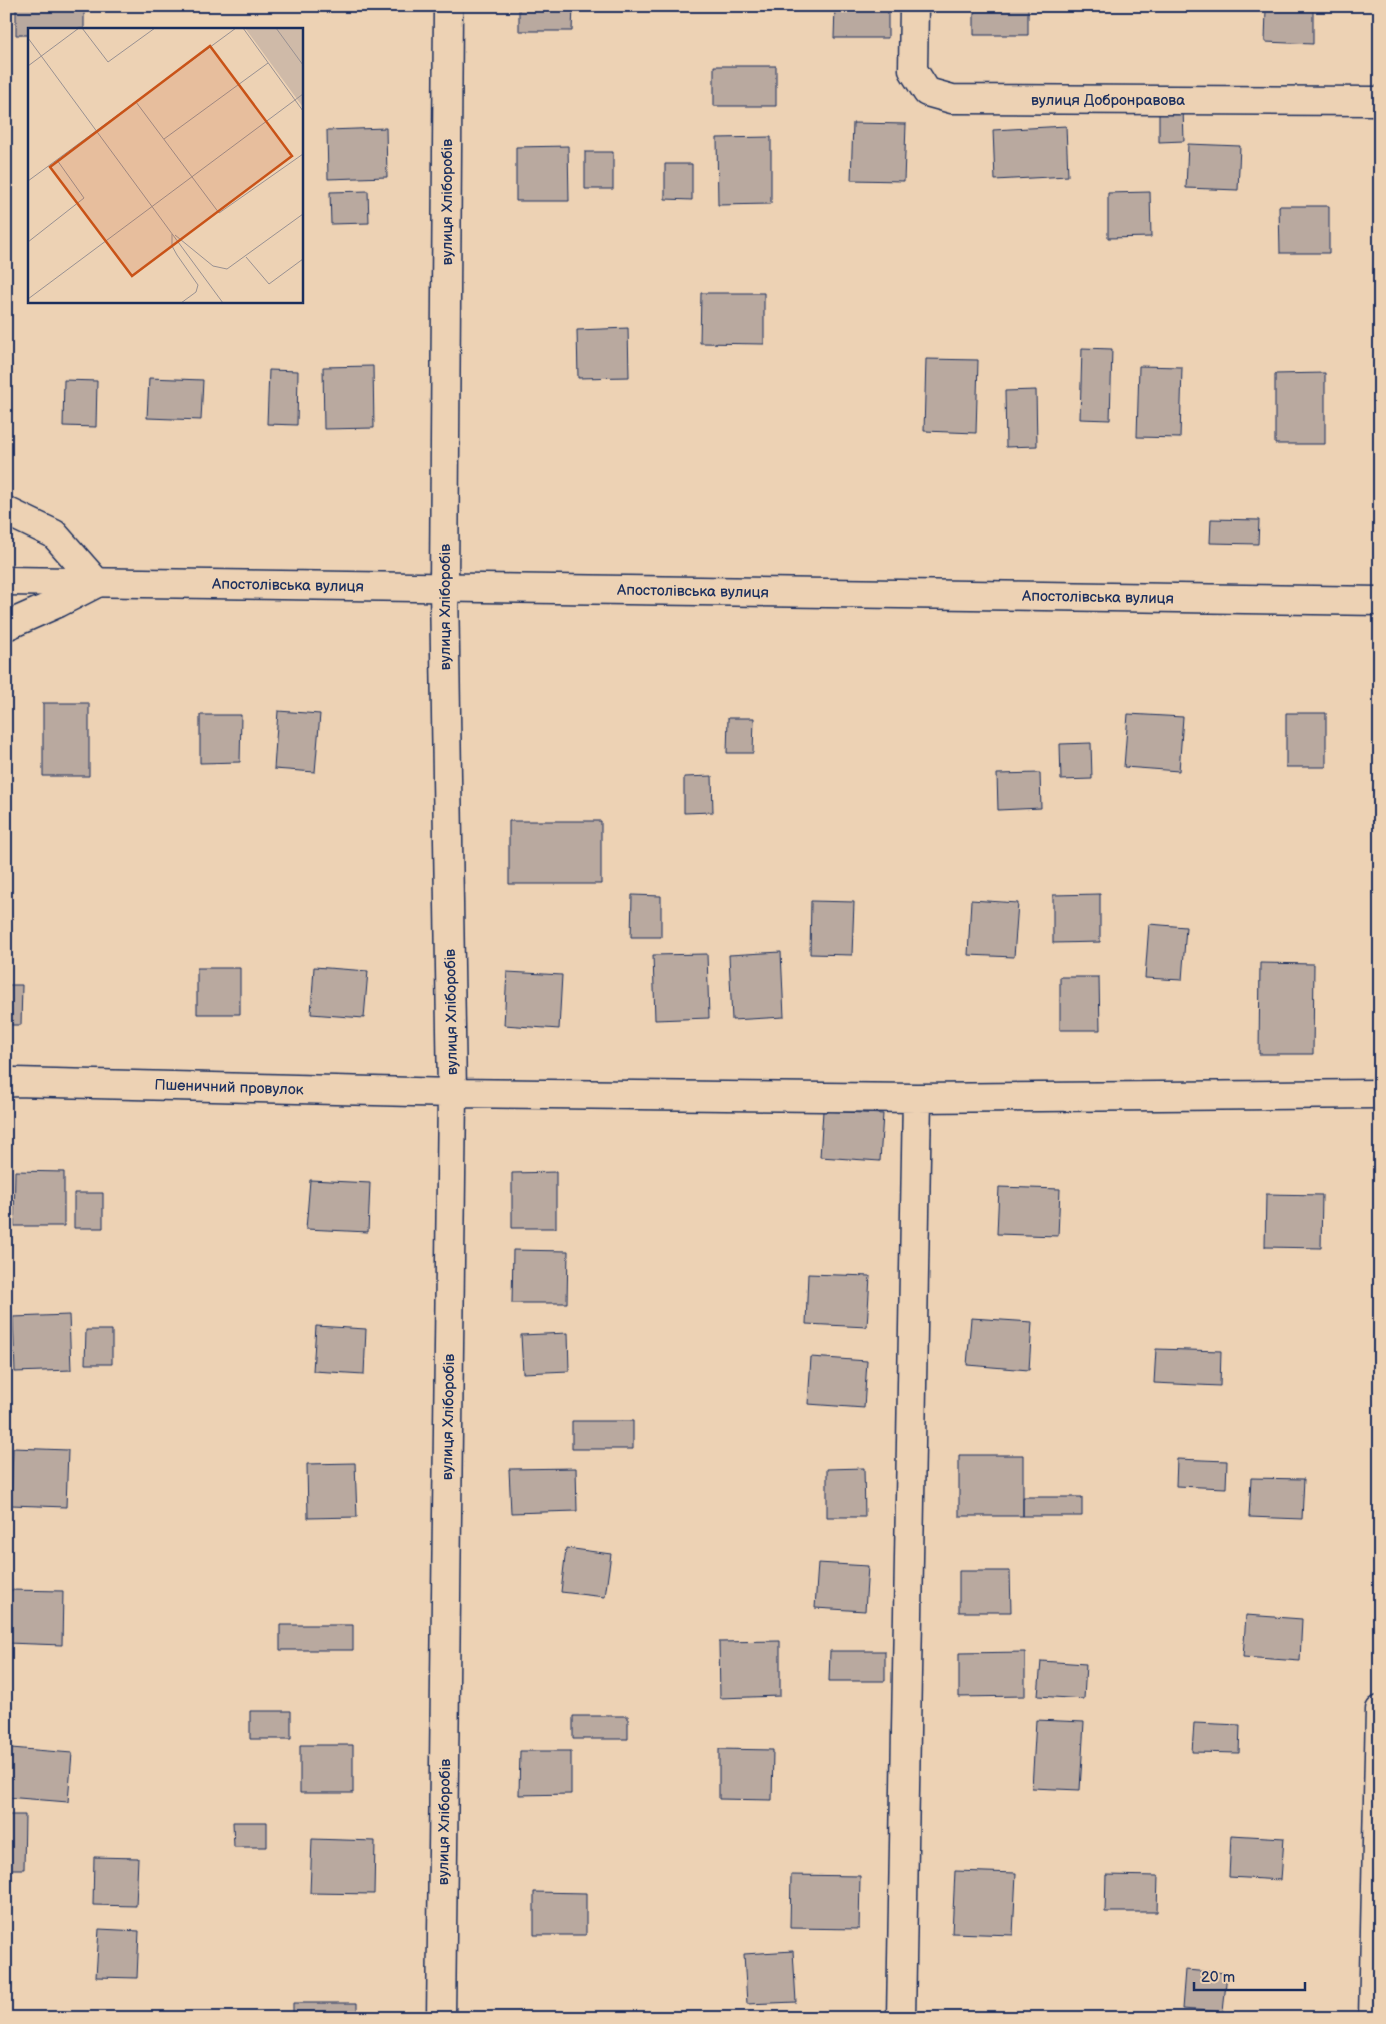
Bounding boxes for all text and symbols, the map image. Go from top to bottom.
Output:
inset map [28,28,302,302]
street label: вулиця Добронравова [1031,91,1185,110]
street label: вулиця Хліборобів [438,139,457,265]
street label: вулиця Хліборобів [436,544,455,670]
street label: Апостолівська вулиця [211,575,364,596]
street label: Апостолівська вулиця [616,581,769,602]
street label: Апостолівська вулиця [1021,587,1174,608]
street label: вулиця Хліборобів [441,949,462,1075]
street label: Пшеничний провулок [154,1075,304,1100]
street label: вулиця Хліборобів [438,1354,459,1480]
street label: вулиця Хліборобів [434,1759,455,1885]
scale bar [1194,1959,1305,1991]
text: 20 m [1201,1968,1235,1987]

